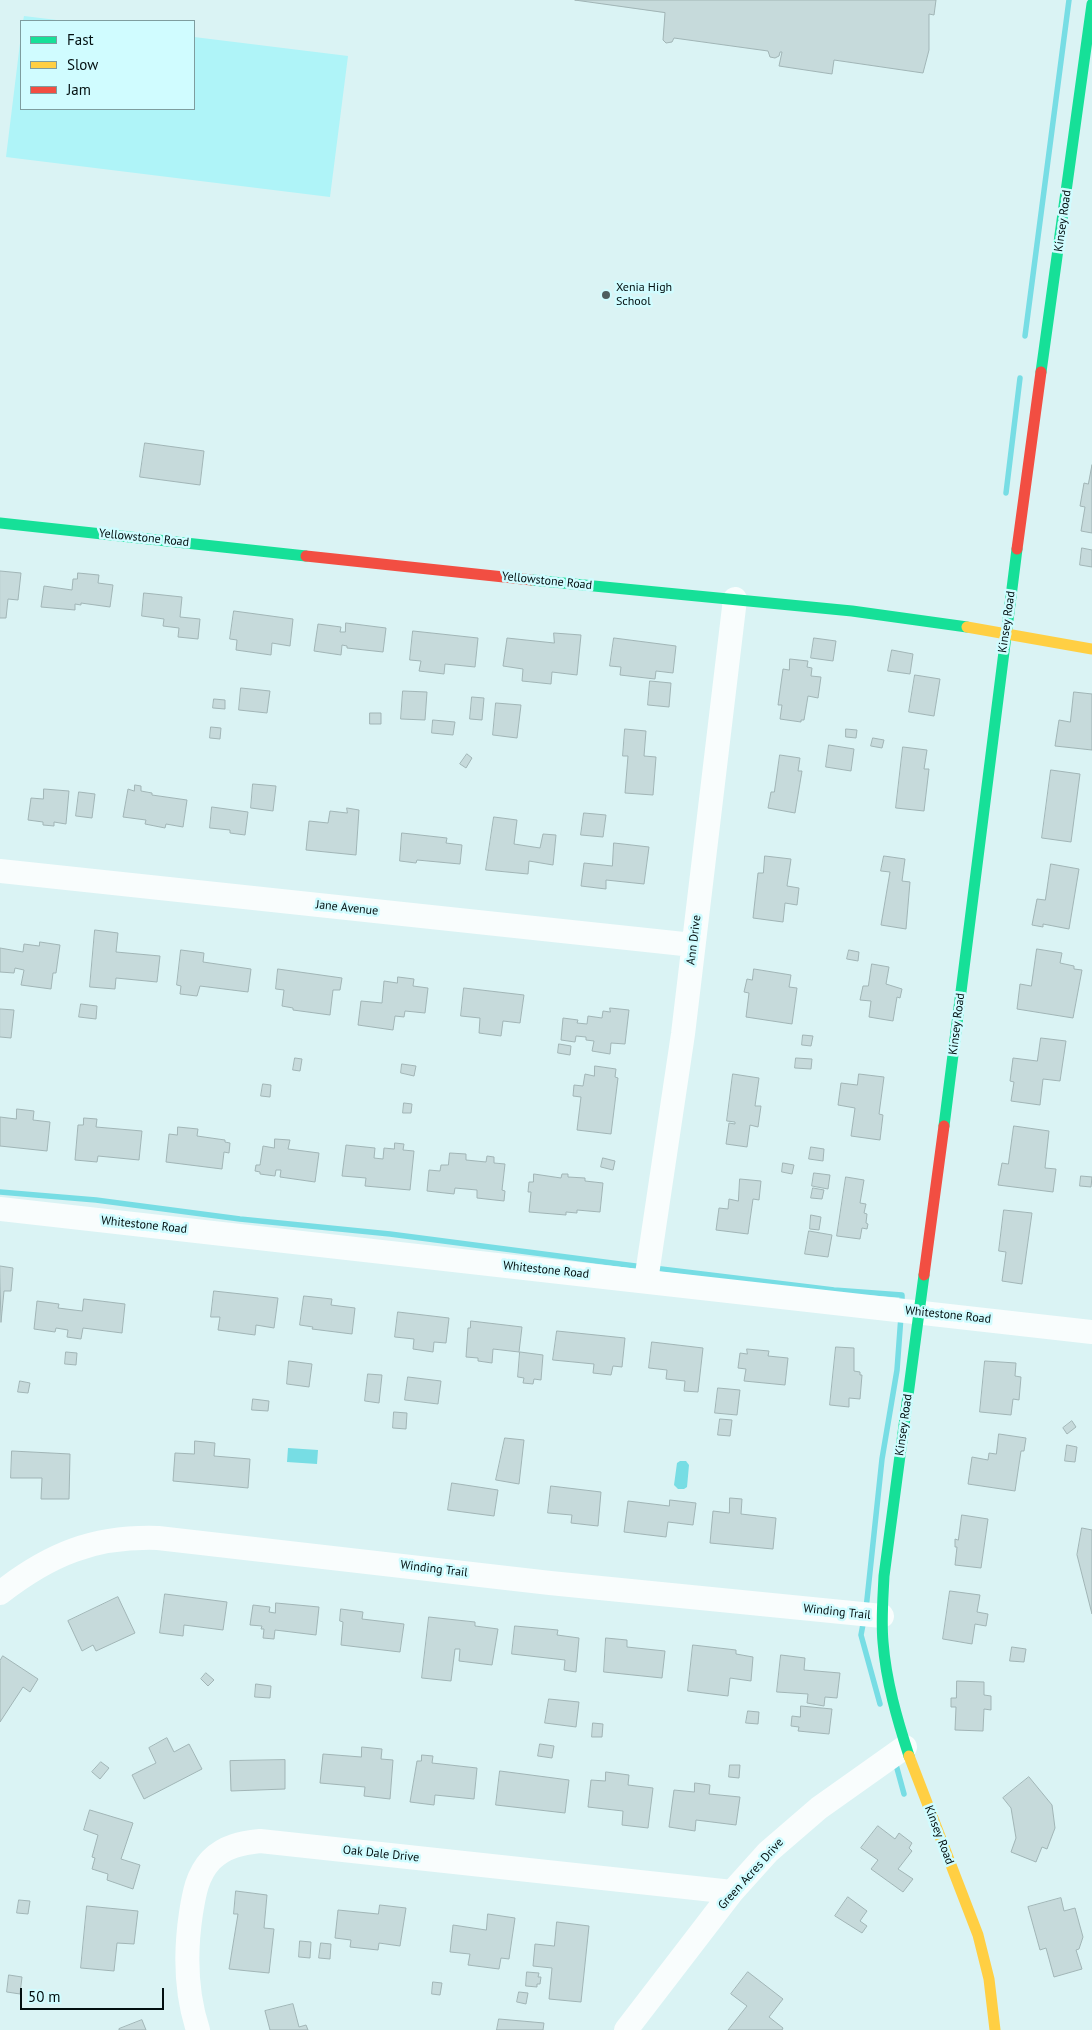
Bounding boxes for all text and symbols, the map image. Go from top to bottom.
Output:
legend [20,20,195,110]
text: Fast [67,30,94,49]
text: Slow [67,55,98,74]
text: Jam [67,80,91,99]
street label: Kinsey Road [1052,189,1074,253]
place label: Xenia High School [616,281,672,309]
marker: Xenia High School [600,289,612,301]
street label: Yellowstone Road [98,526,190,550]
street label: Yellowstone Road [501,569,593,593]
street label: Kinsey Road [996,590,1018,654]
street label: Jane Avenue [315,898,379,918]
street label: Ann Drive [684,914,704,966]
street label: Kinsey Road [946,992,968,1056]
street label: Whitestone Road [100,1213,188,1237]
street label: Whitestone Road [502,1258,590,1282]
street label: Whitestone Road [904,1303,992,1327]
street label: Kinsey Road [893,1393,915,1457]
street label: Winding Trail [399,1558,469,1580]
street label: Winding Trail [803,1601,871,1623]
street label: Kinsey Road [921,1803,957,1867]
street label: Green Acres Drive [715,1835,787,1913]
street label: Oak Dale Drive [342,1843,420,1865]
scale bar [22,1978,166,2010]
text: 50 m [28,1987,61,2006]

